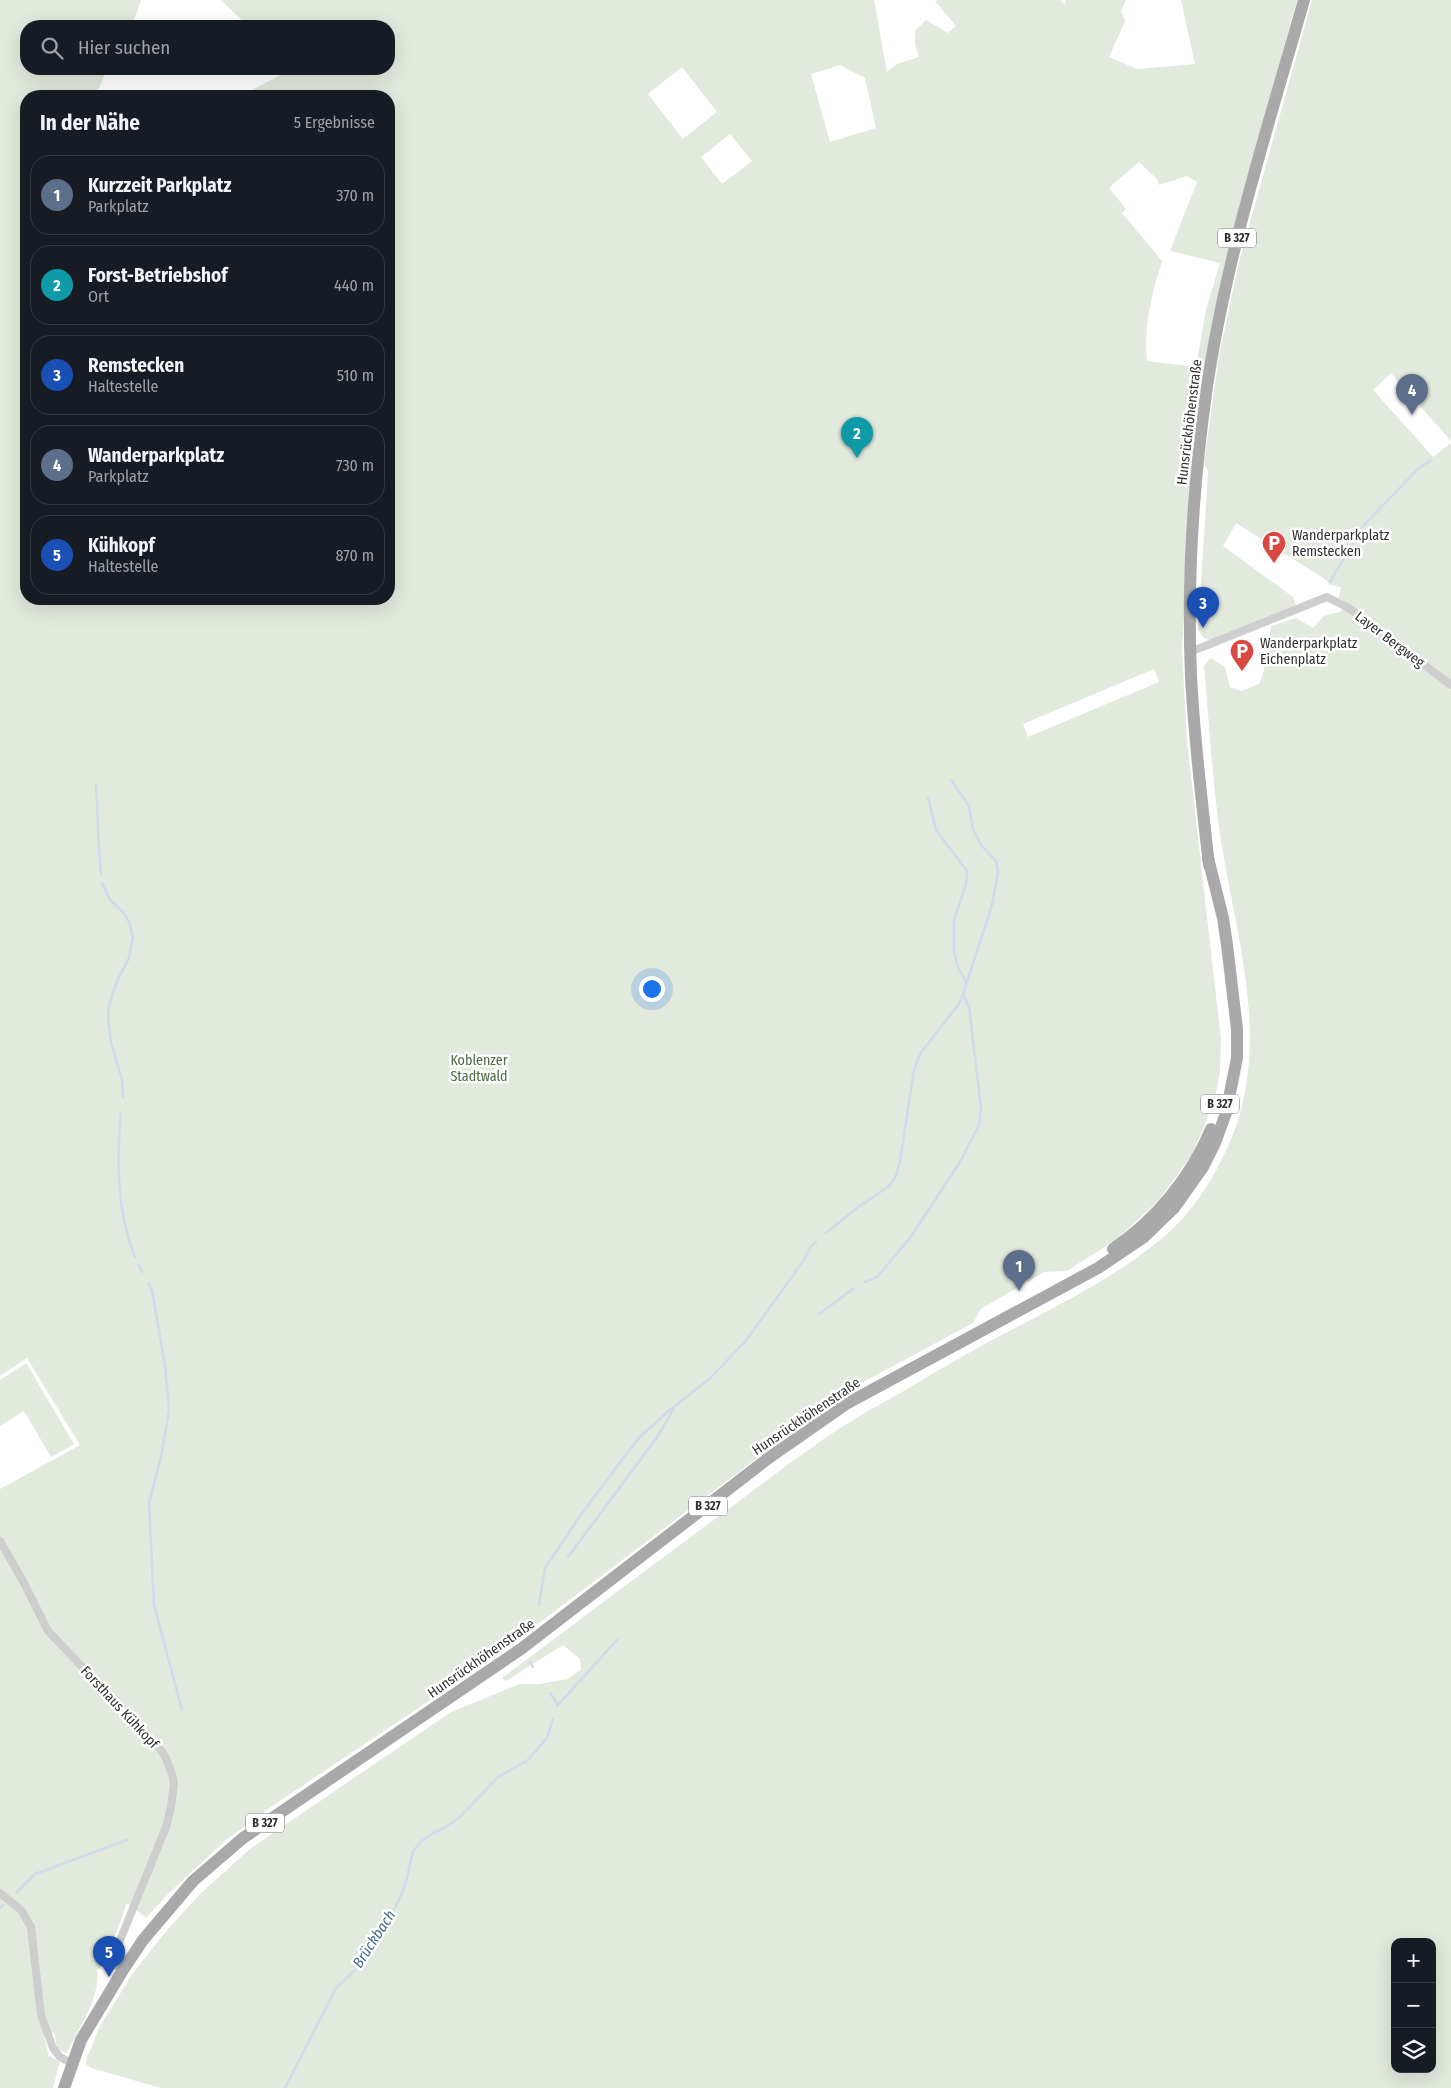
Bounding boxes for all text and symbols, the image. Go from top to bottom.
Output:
search box [20,20,395,75]
icon: search [38,34,66,62]
text: Hier suchen [78,36,170,59]
text: In der Nähe [40,110,140,136]
text: 5 Ergebnisse [294,113,375,132]
text: Kurzzeit Parkplatz [88,174,231,197]
text: 1 [54,186,60,205]
text: 370 m [336,186,374,205]
text: Parkplatz [88,197,148,216]
road number: B 327 [1218,228,1256,248]
text: Forst-Betriebshof [88,264,227,287]
text: 2 [53,276,61,295]
text: 440 m [334,276,374,295]
text: Ort [88,287,109,306]
text: Remstecken [88,354,184,377]
street label: Hunsrückhöhenstraße [1173,358,1206,486]
text: 3 [53,366,61,385]
text: 510 m [337,366,374,385]
pin: 4 [1396,374,1428,415]
text: Haltestelle [88,377,159,396]
pin: 2 [841,417,873,458]
text: Wanderparkplatz [88,444,224,467]
text: 4 [53,456,61,475]
text: 730 m [336,456,374,475]
text: Parkplatz [88,467,148,486]
place label: Wanderparkplatz Remstecken [1292,527,1390,560]
parking icon: Wanderparkplatz Remstecken [1261,530,1287,564]
text: Kühkopf [88,534,155,557]
text: 5 [53,546,61,565]
text: 870 m [336,546,374,565]
text: Haltestelle [88,557,159,576]
pin: 3 [1187,587,1219,628]
street label: Layer Bergweg [1352,608,1428,671]
place label: Wanderparkplatz Eichenplatz [1260,635,1358,668]
parking icon: Wanderparkplatz Eichenplatz [1229,638,1255,672]
your location [639,976,665,1002]
park label: Koblenzer Stadtwald [450,1052,508,1085]
road number: B 327 [1201,1094,1239,1114]
pin: 1 [1003,1250,1035,1291]
street label: Hunsrückhöhenstraße [749,1374,864,1459]
road number: B 327 [689,1496,727,1515]
street label: Hunsrückhöhenstraße [425,1615,538,1702]
street label: Forsthaus Kühkopf [77,1663,163,1753]
road number: B 327 [246,1814,284,1832]
water label: Brückbach [349,1907,399,1971]
pin: 5 [93,1936,125,1977]
map controls [1391,1938,1436,2073]
button: + [1391,1938,1436,1983]
button: − [1391,1983,1436,2028]
button: layers [1391,2028,1436,2073]

